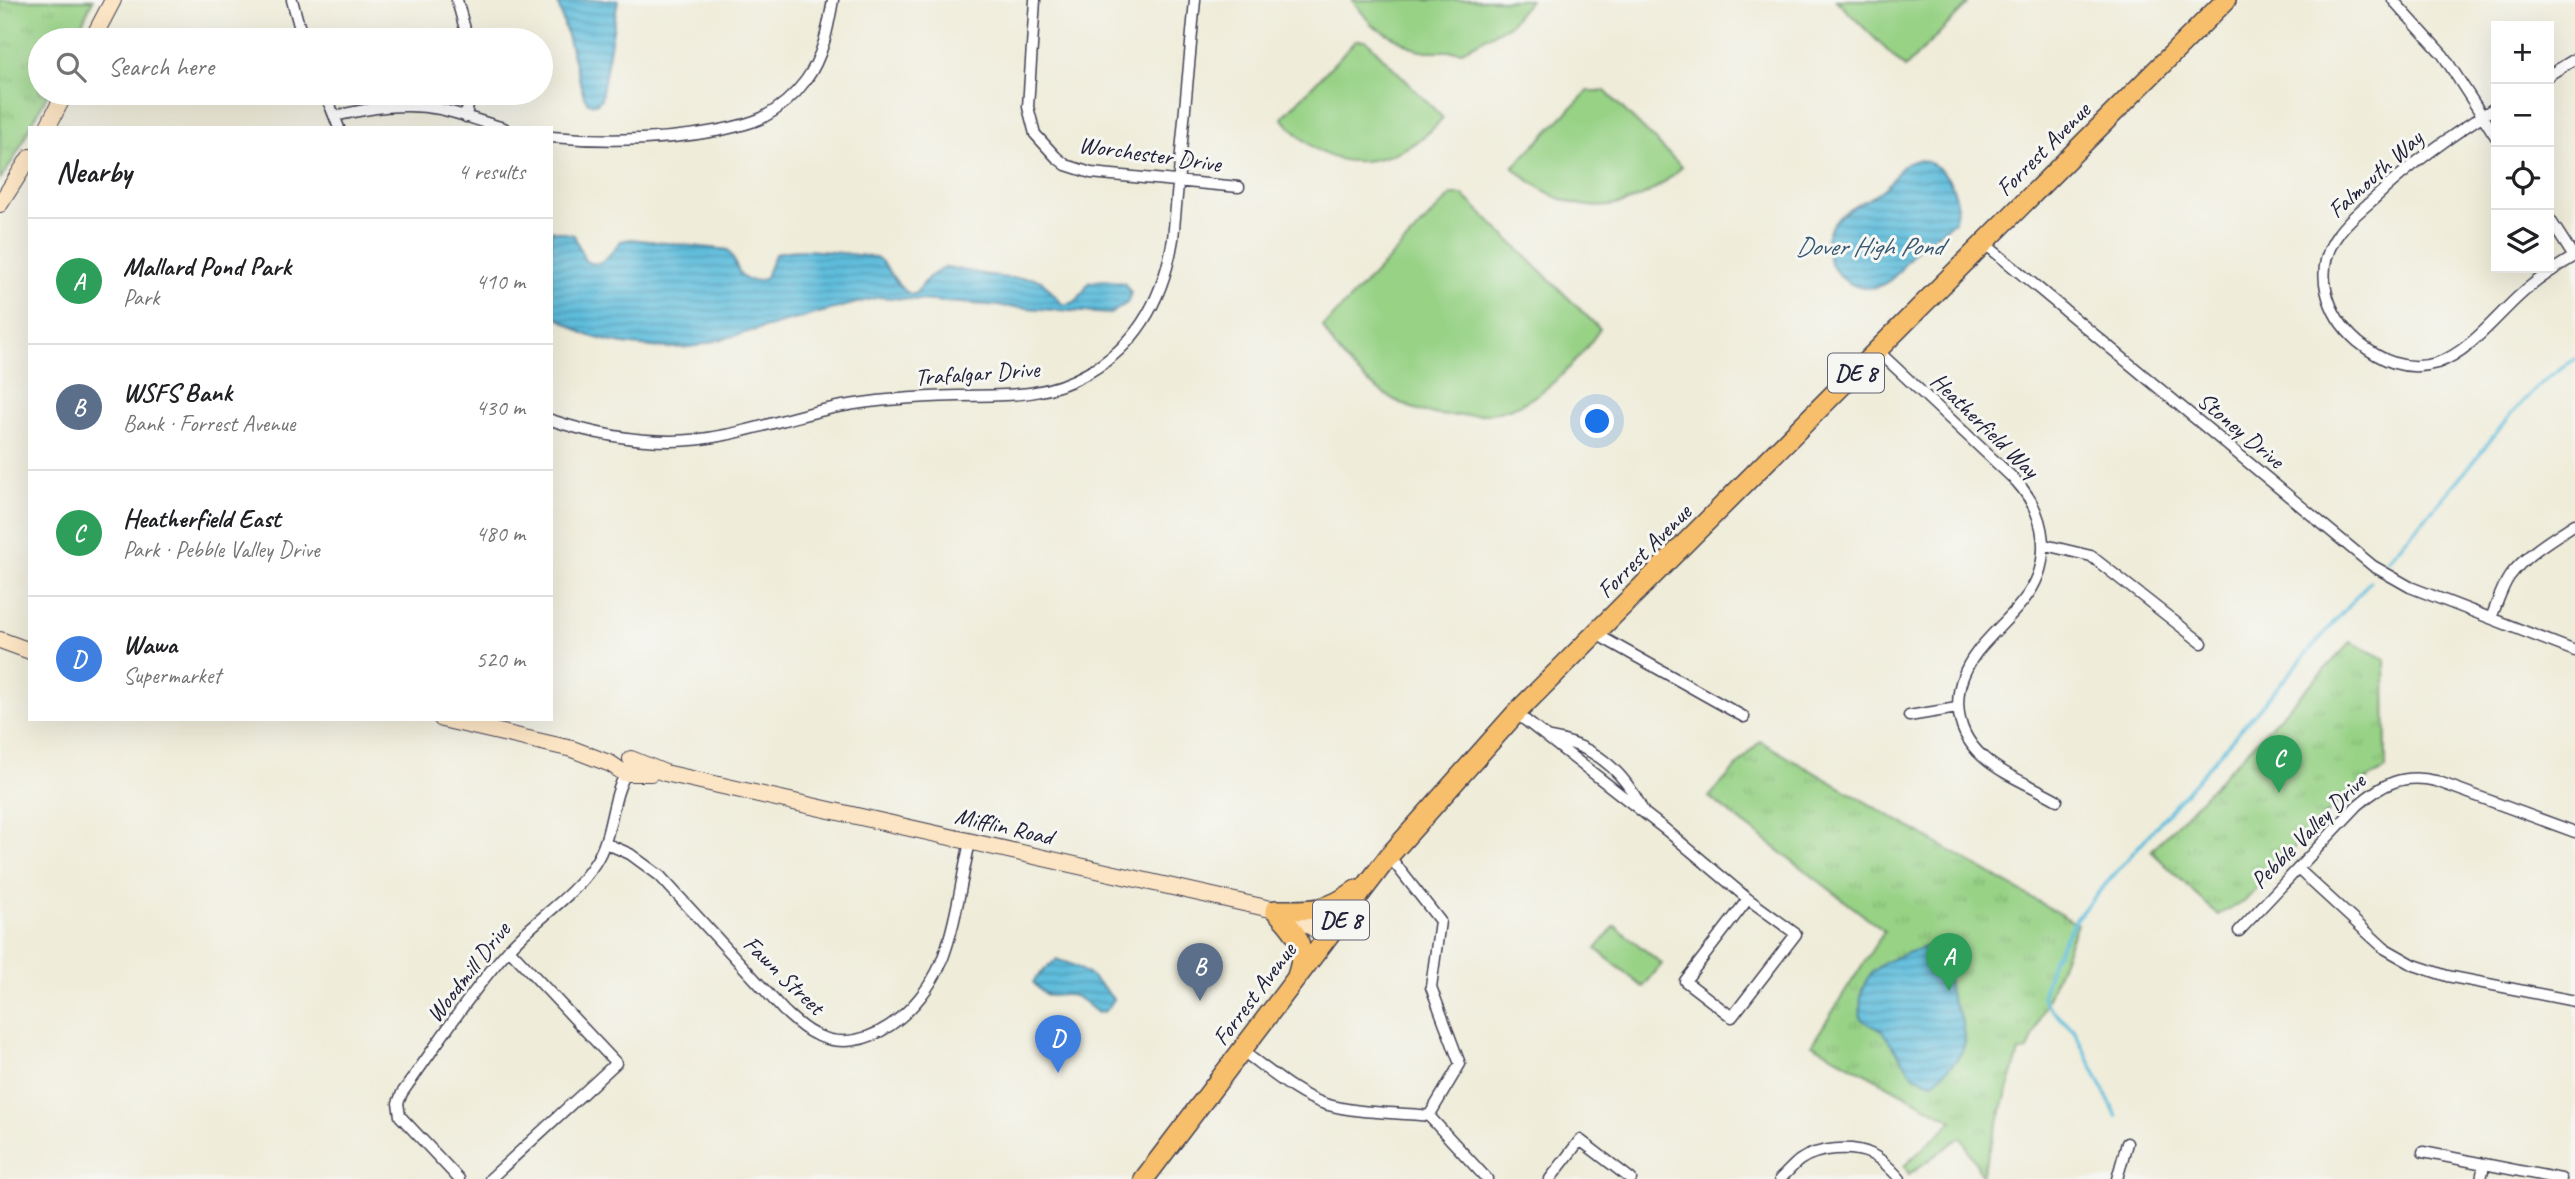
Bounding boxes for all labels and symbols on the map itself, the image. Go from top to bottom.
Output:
street label: Forrest Avenue [1990,94,2098,202]
street label: Falmouth Way [2321,122,2430,224]
street label: Worchester Drive [1077,129,1225,179]
water label: Dover High Pond [1795,230,1950,263]
street label: Trafalgar Drive [914,354,1042,392]
road number: DE 8 [1828,354,1884,392]
street label: Heatherfield Way [1924,366,2047,486]
street label: Stoney Drive [2191,385,2292,476]
your location [1580,404,1614,438]
street label: Forrest Avenue [1591,496,1699,604]
pin: C [2256,735,2302,793]
street label: Pebble Valley Drive [2244,766,2373,895]
street label: Mifflin Road [952,800,1059,853]
road number: DE 8 [1313,900,1369,939]
street label: Woodmill Drive [419,914,518,1028]
street label: Fawn Street [737,929,832,1022]
pin: A [1926,933,1972,991]
street label: Forrest Avenue [1206,935,1304,1051]
pin: B [1177,943,1223,1001]
pin: D [1035,1015,1081,1073]

